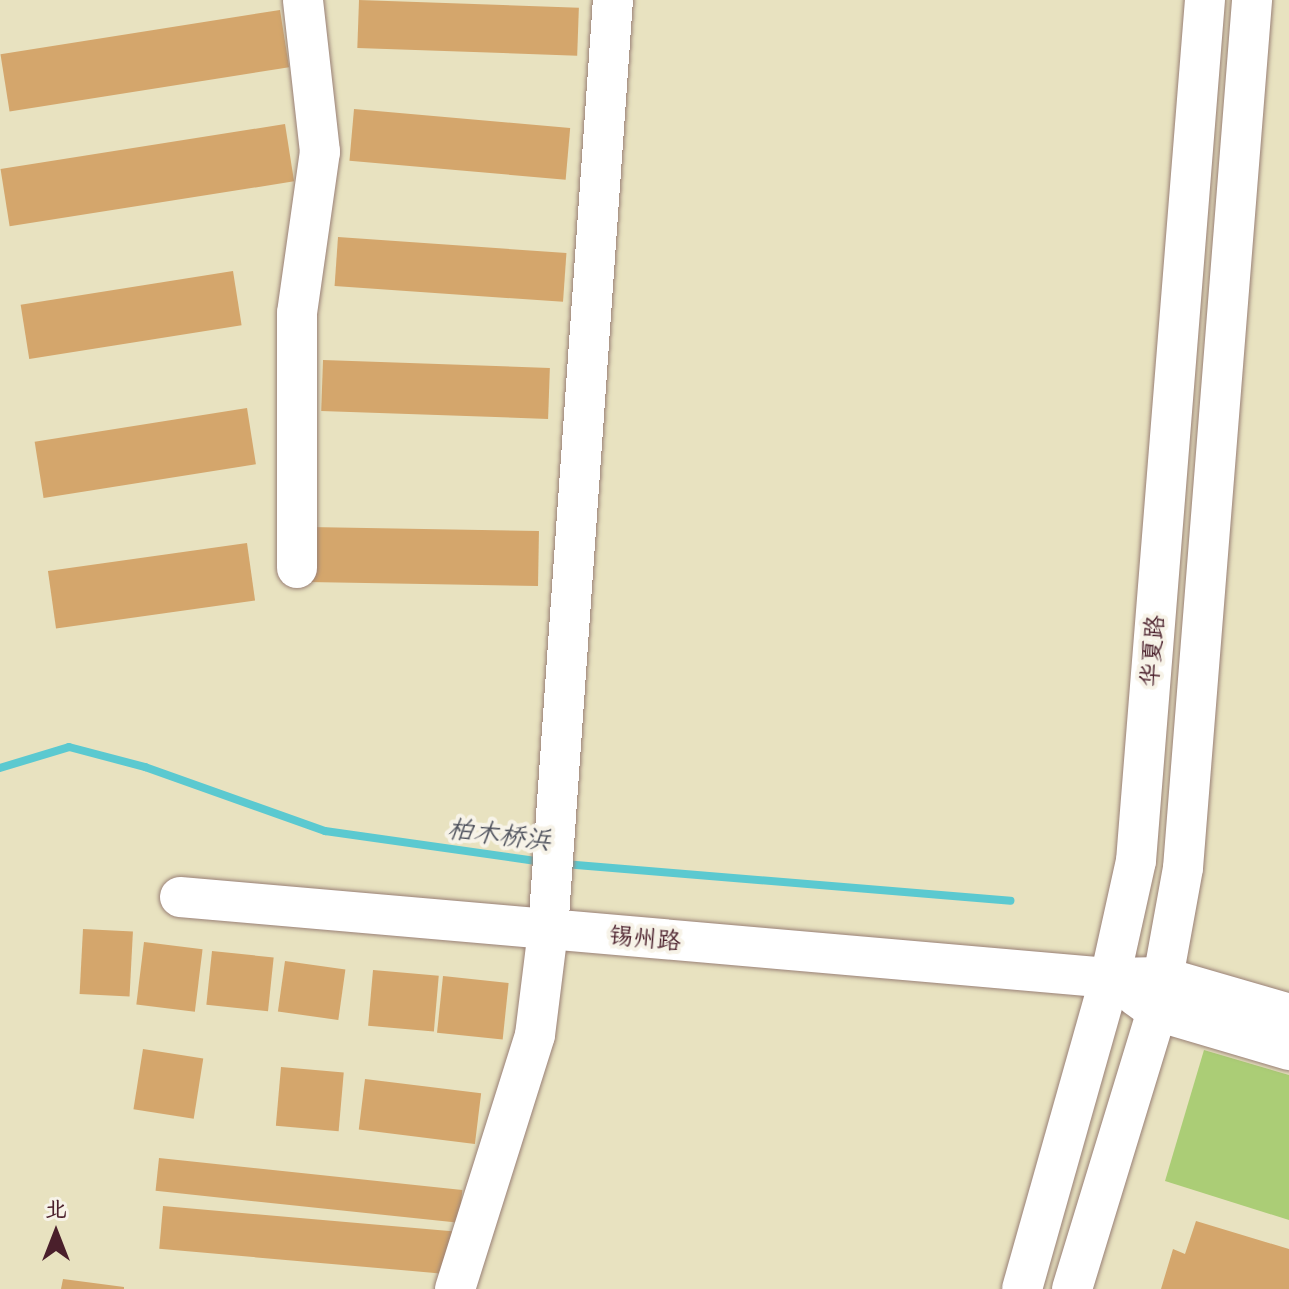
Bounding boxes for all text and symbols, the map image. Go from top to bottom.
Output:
street label: 华夏路 [1136,614,1170,688]
water label: 柏木桥浜 [445,814,553,858]
street label: 锡州路 [608,922,682,956]
north arrow [16,1193,96,1273]
text: 北 [45,1195,67,1223]

